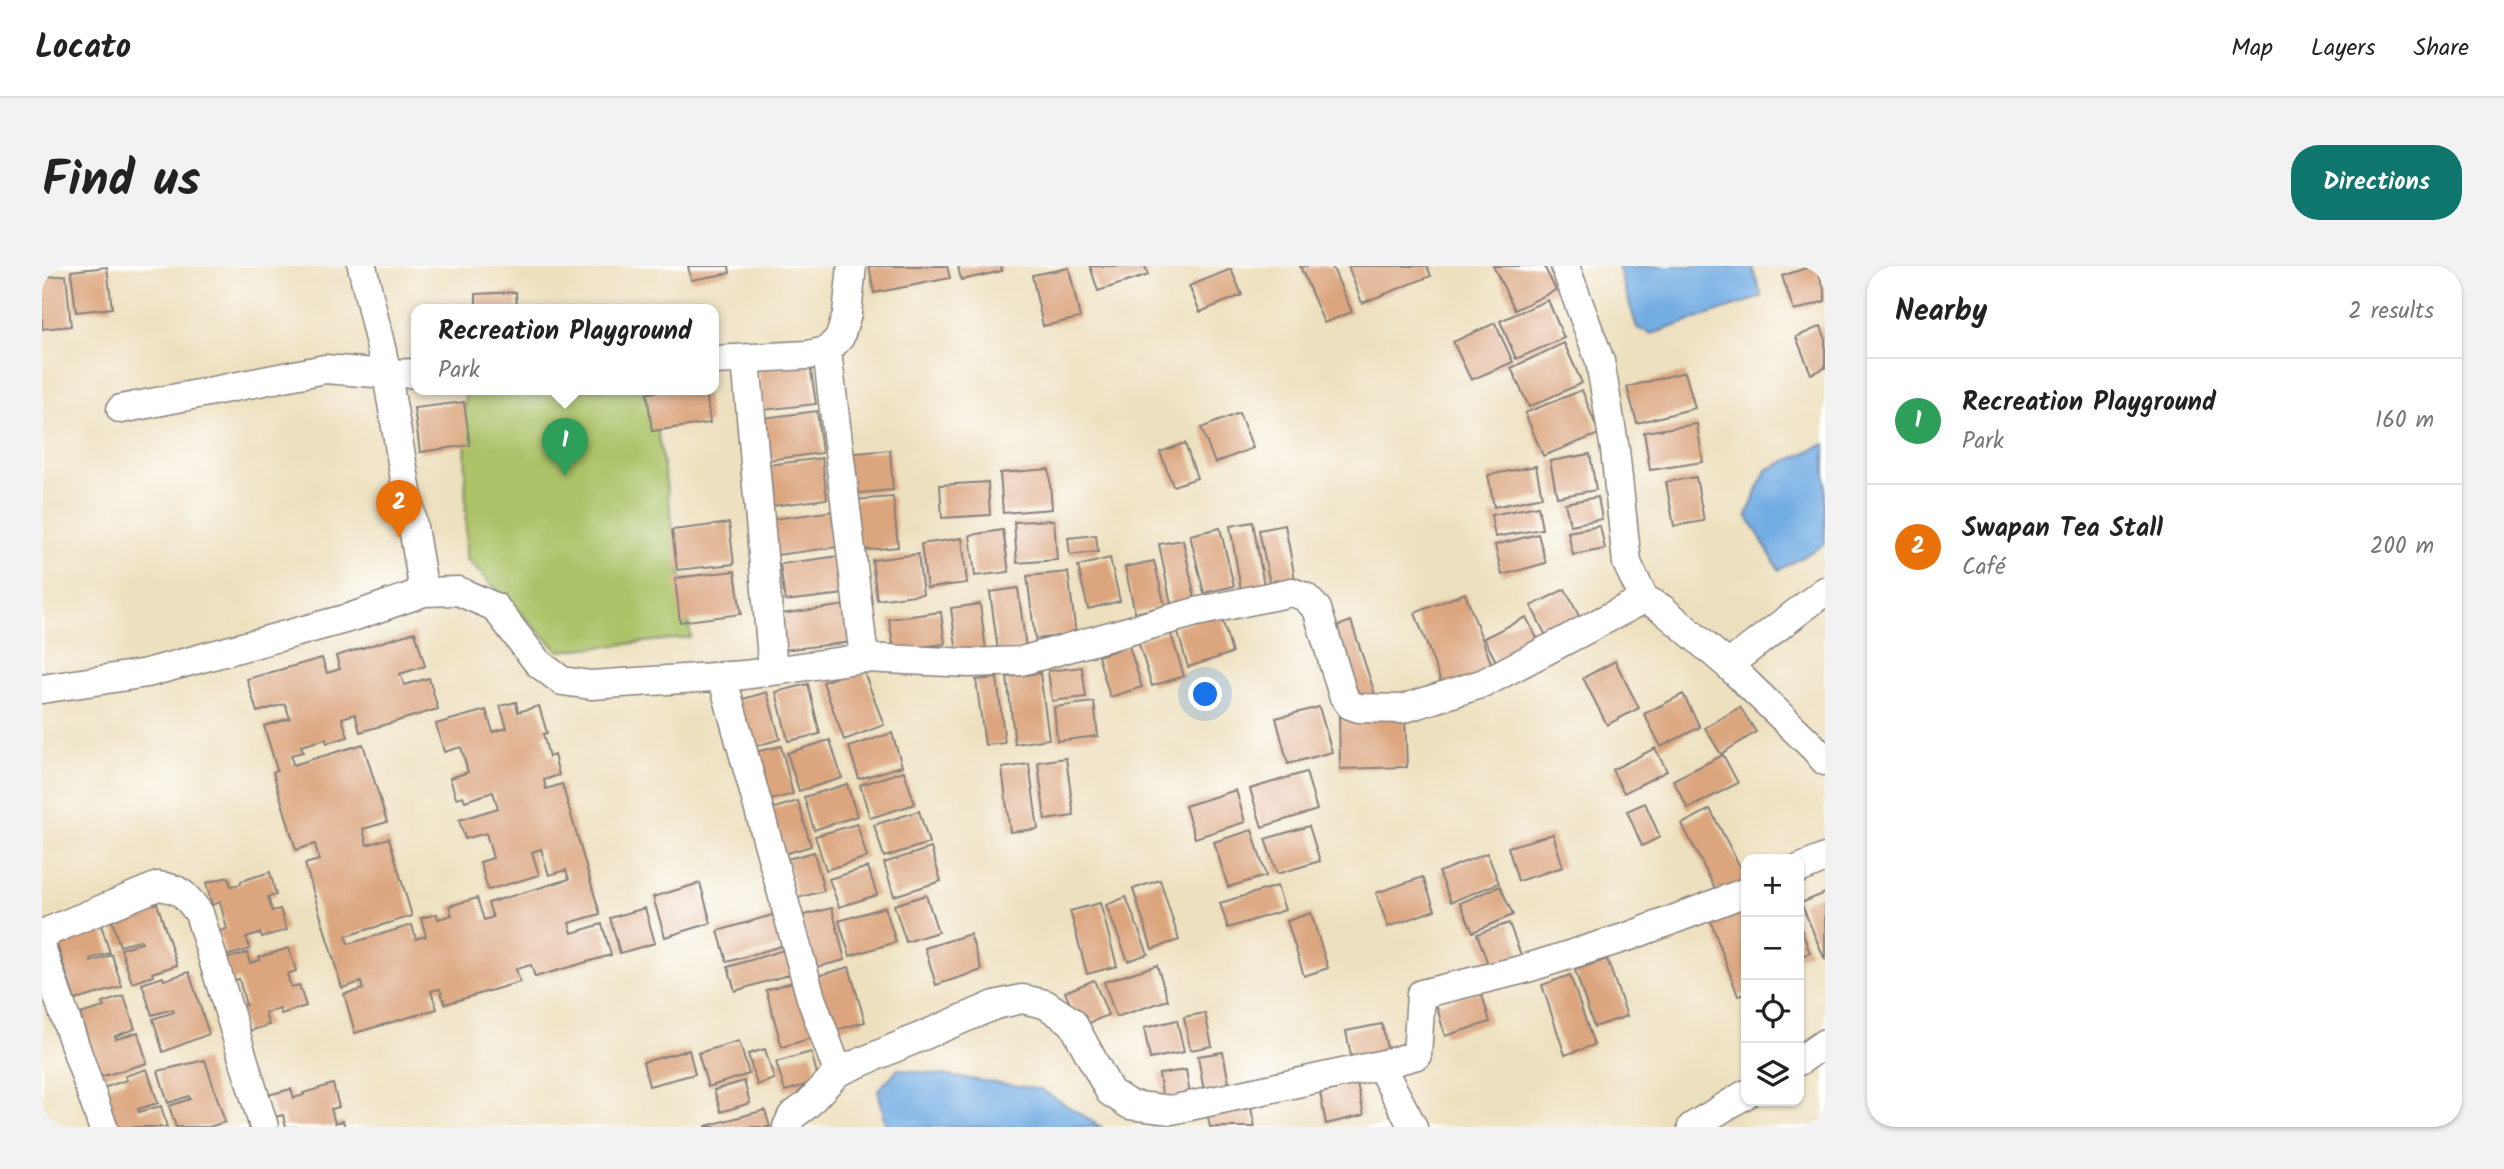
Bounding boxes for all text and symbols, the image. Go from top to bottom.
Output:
text: Locato [35,22,131,75]
text: Map [2231,29,2273,68]
text: Layers [2311,29,2375,68]
text: Share [2413,29,2469,68]
text: Find us [42,143,200,221]
button: Directions [2291,145,2462,220]
text: Nearby [1895,288,1987,336]
text: 2 results [2348,294,2434,330]
popup [411,304,719,395]
text: Recreation Playground [438,311,692,353]
text: Park [438,353,480,389]
text: Recreation Playground [1962,382,2216,424]
text: 1 [1915,403,1921,439]
text: 160 m [2375,403,2434,439]
pin: 1 [542,418,588,476]
text: Park [1962,424,2004,460]
pin: 2 [376,480,422,538]
text: Swapan Tea Stall [1962,508,2163,550]
text: 2 [1911,529,1925,565]
text: 200 m [2370,529,2434,565]
text: Café [1962,550,2005,586]
your location [1188,677,1222,711]
map controls [1741,854,1804,1106]
button: + [1741,854,1804,917]
button: − [1741,917,1804,980]
button: locate [1741,980,1804,1043]
button: layers [1741,1043,1804,1106]

